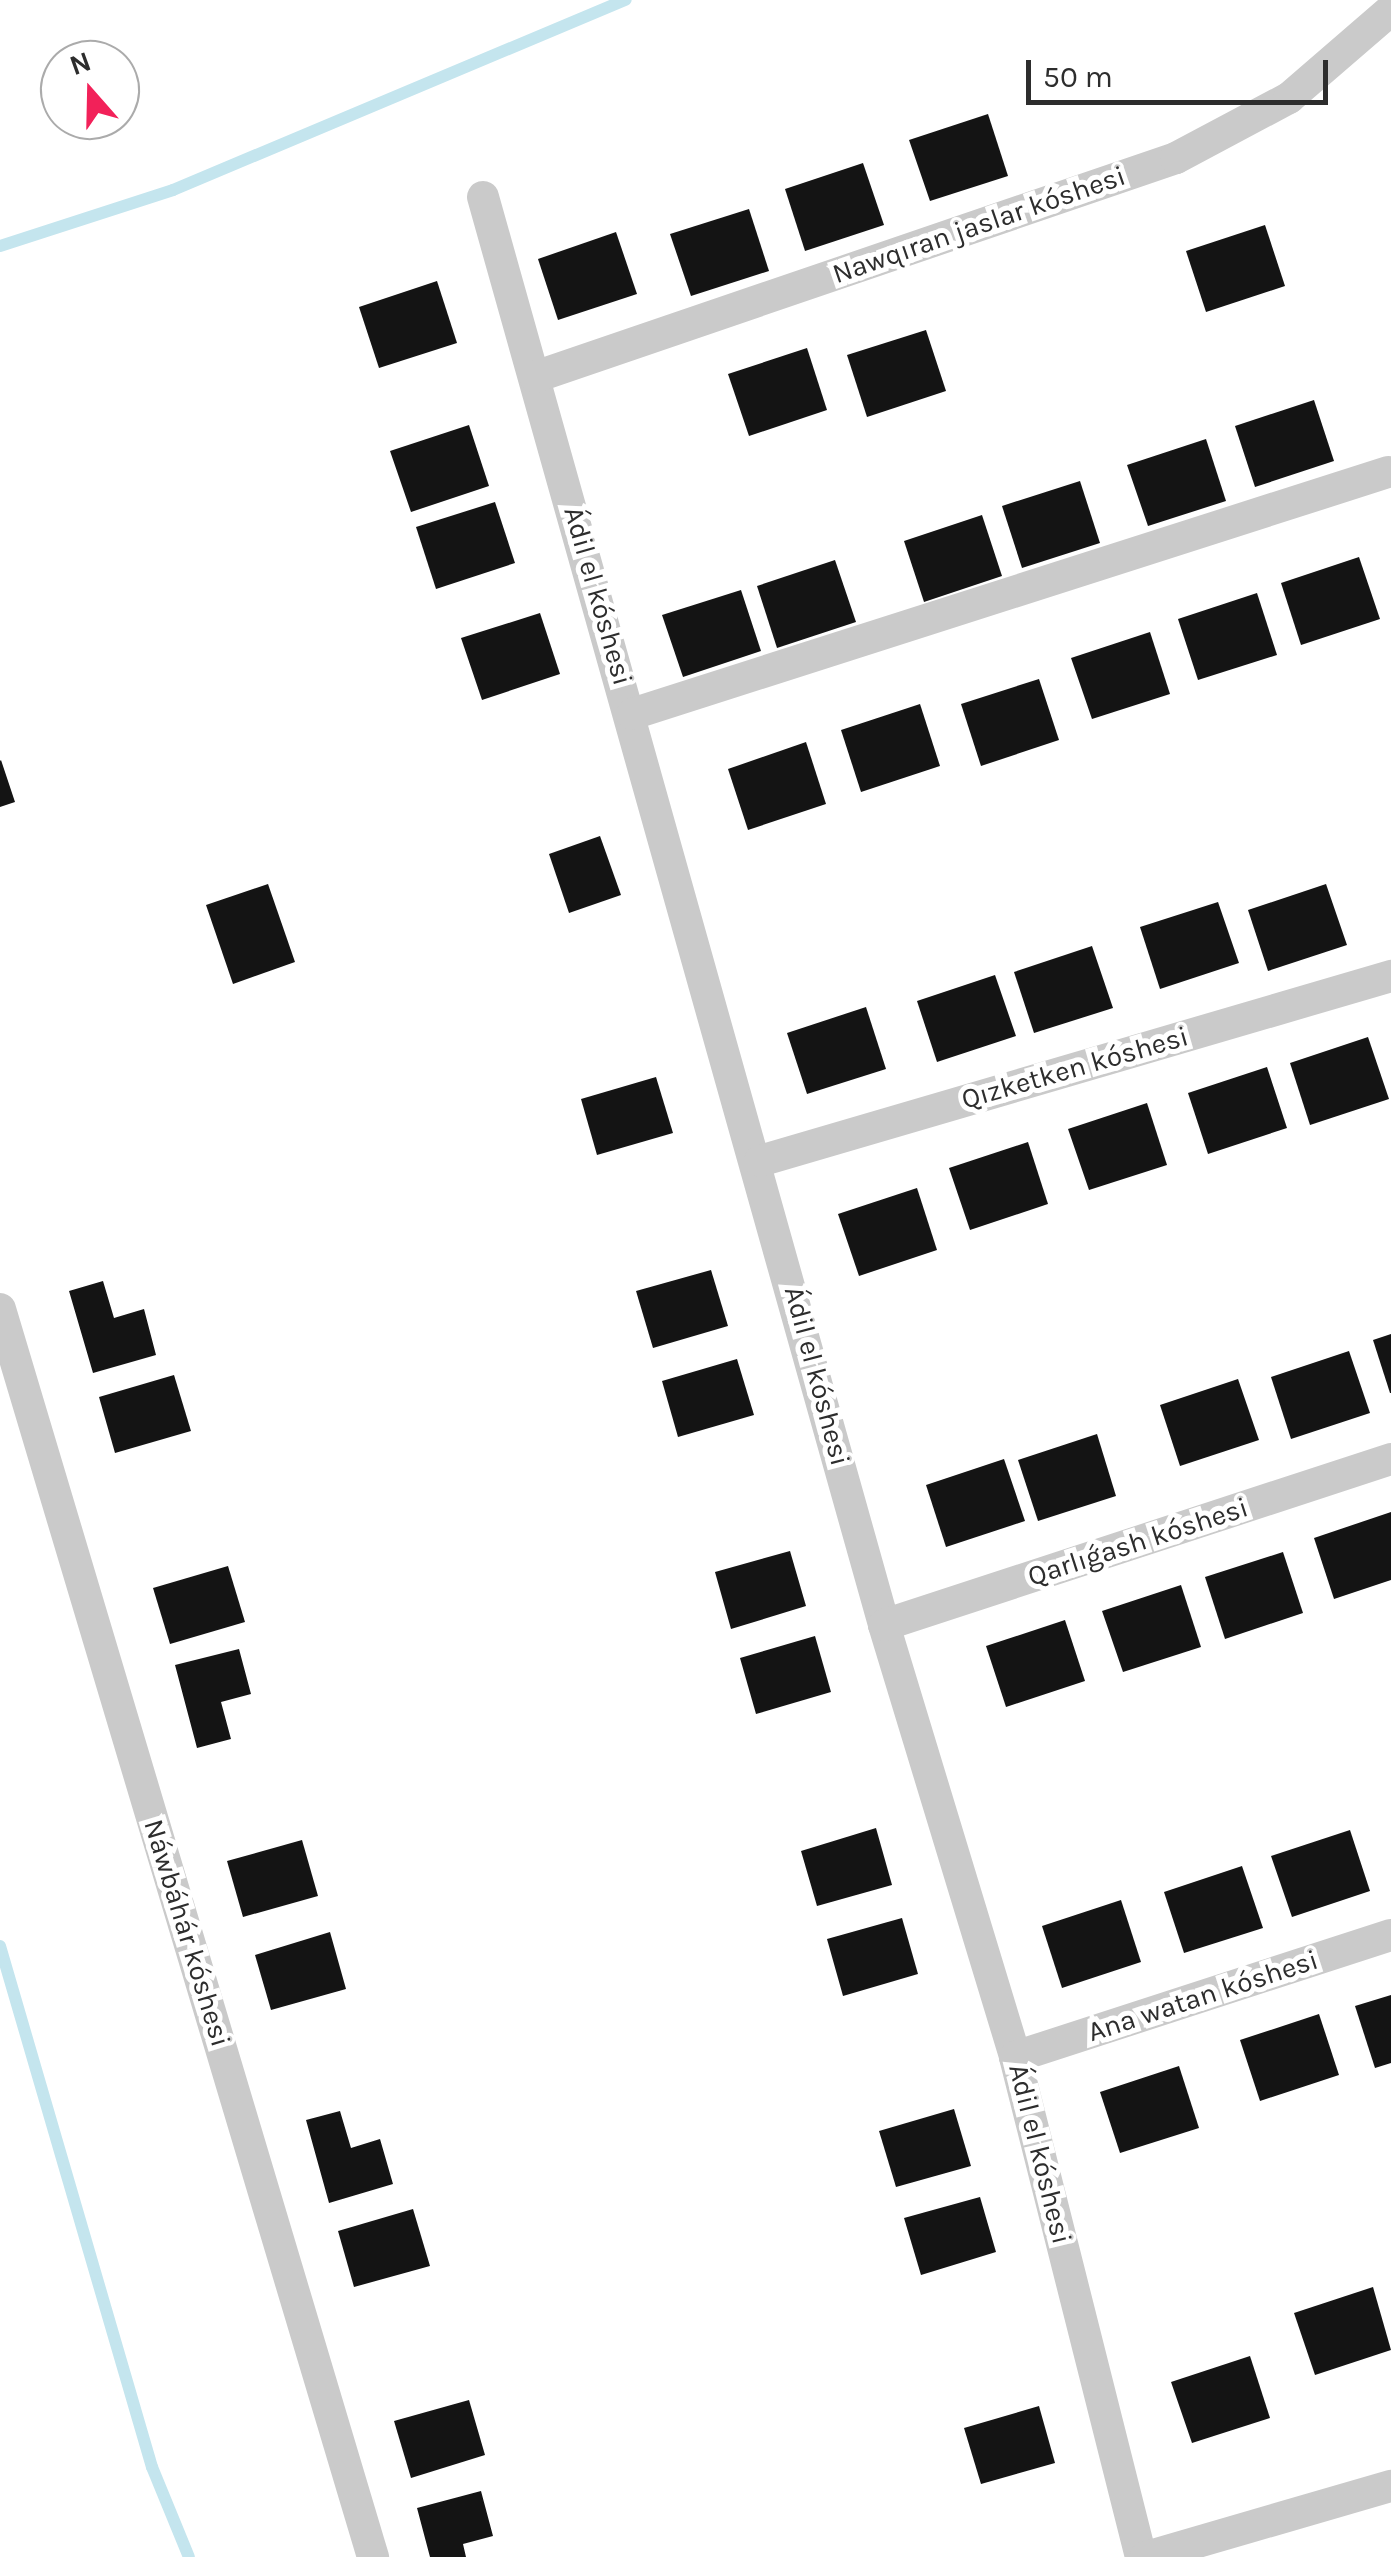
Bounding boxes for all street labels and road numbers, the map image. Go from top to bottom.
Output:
street label: Nawqıran jaslar kóshesi [828,159,1130,291]
street label: Ádil el kóshesi [556,503,640,689]
street label: Qızketken kóshesi [958,1020,1192,1116]
street label: Ádil el kóshesi [777,1283,857,1469]
street label: Qarlıǵash kóshesi [1024,1491,1252,1593]
street label: Náwbáhár kóshesi [136,1815,238,2051]
street label: Ana watan kóshesi [1084,1943,1322,2049]
street label: Ádil el kóshesi [1001,2060,1079,2248]

